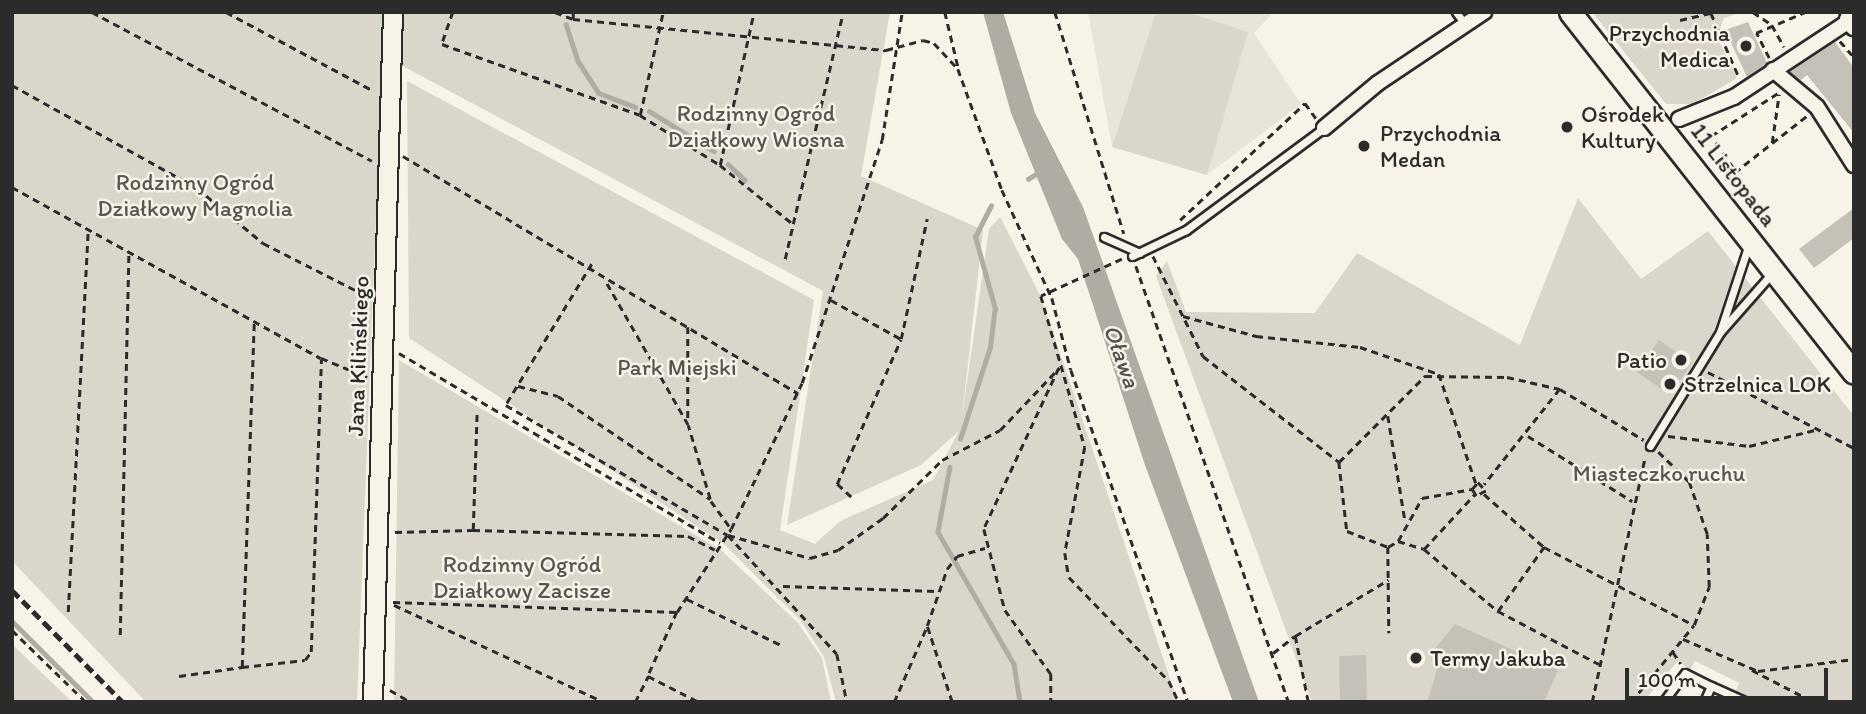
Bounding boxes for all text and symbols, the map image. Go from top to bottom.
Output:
place label: Przychodnia Medica [1609,19,1730,73]
marker: Przychodnia Medica [1736,36,1756,56]
park label: Rodzinny Ogród Działkowy Wiosna [668,99,844,153]
place label: Ośrodek Kultury [1581,100,1664,154]
street label: 11 Listopada [1685,118,1783,232]
place label: Przychodnia Medan [1380,119,1501,173]
marker: Ośrodek Kultury [1559,119,1575,135]
marker: Przychodnia Medan [1354,136,1374,156]
park label: Rodzinny Ogród Działkowy Magnolia [98,168,292,222]
street label: Jana Kilińskiego [341,275,375,437]
water label: Oława [1097,321,1147,391]
place label: Patio [1617,346,1667,374]
marker: Patio [1673,352,1689,368]
park label: Park Miejski [618,353,736,381]
place label: Strzelnica LOK [1684,370,1831,398]
marker: Strzelnica LOK [1662,376,1678,392]
park label: Miasteczko ruchu [1573,459,1745,487]
park label: Rodzinny Ogród Działkowy Zacisze [433,550,611,604]
place label: Termy Jakuba [1430,644,1566,672]
marker: Termy Jakuba [1408,650,1424,666]
scale bar [1628,654,1831,698]
text: 100 m [1638,667,1696,692]

